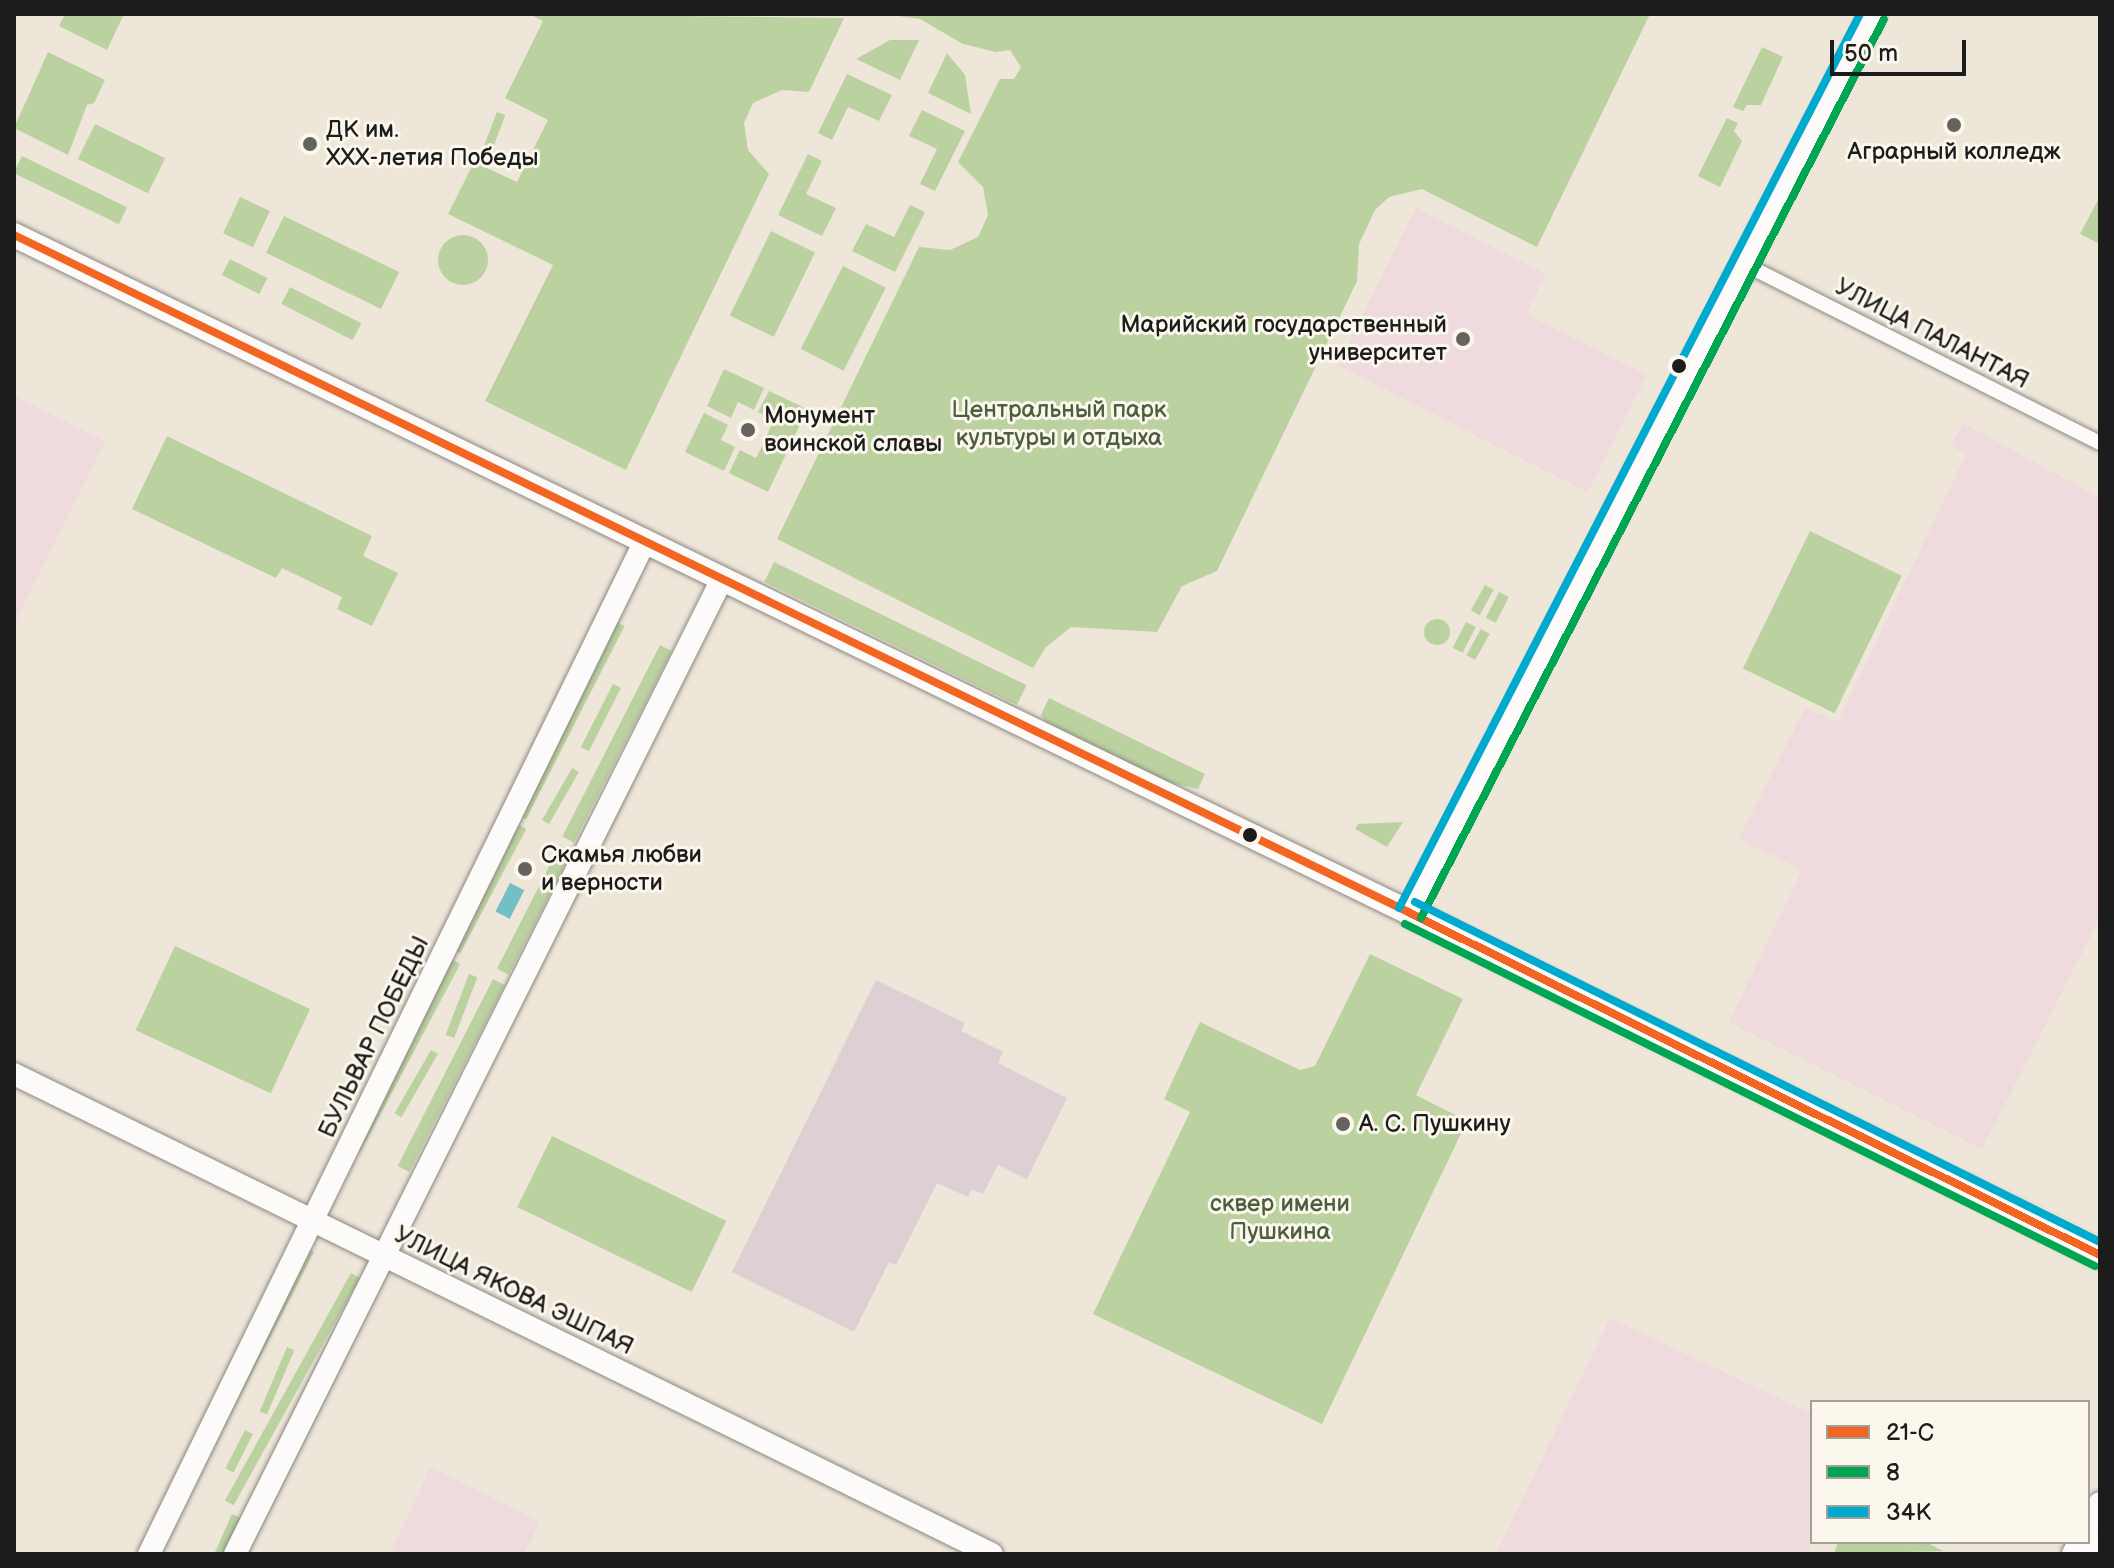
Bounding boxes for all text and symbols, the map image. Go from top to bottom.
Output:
scale bar [1834,24,1970,74]
text: 50 m [1844,39,1898,68]
place label: ДК им. ХХХ-летия Победы [326,116,539,172]
marker: Аграрный колледж [1945,116,1963,134]
marker: ДК им. ХХХ-летия Победы [301,135,319,153]
place label: Аграрный колледж [1848,138,2060,166]
street label: УЛИЦА ПАЛАНТАЯ [1830,273,2034,395]
place label: Марийский государственный университет [1121,311,1447,367]
marker: Марийский государственный университет [1454,330,1472,348]
unlabelled marker [1671,358,1687,374]
park label: Центральный парк культуры и отдыха [951,396,1167,452]
place label: Монумент воинской славы [764,402,942,458]
marker: Монумент воинской славы [739,421,757,439]
unlabelled marker [1242,827,1258,843]
place label: Скамья любви и верности [541,841,702,897]
marker: Скамья любви и верности [516,860,534,878]
street label: БУЛЬВАР ПОБЕДЫ [313,931,435,1143]
place label: А. С. Пушкину [1359,1110,1510,1138]
marker: А. С. Пушкину [1334,1115,1352,1133]
park label: сквер имени Пушкина [1210,1190,1350,1246]
street label: УЛИЦА ЯКОВА ЭШПАЯ [390,1221,638,1361]
legend [1810,1400,2090,1544]
text: 21-С [1886,1418,1934,1447]
text: 8 [1886,1458,1900,1487]
text: 34К [1886,1498,1931,1527]

